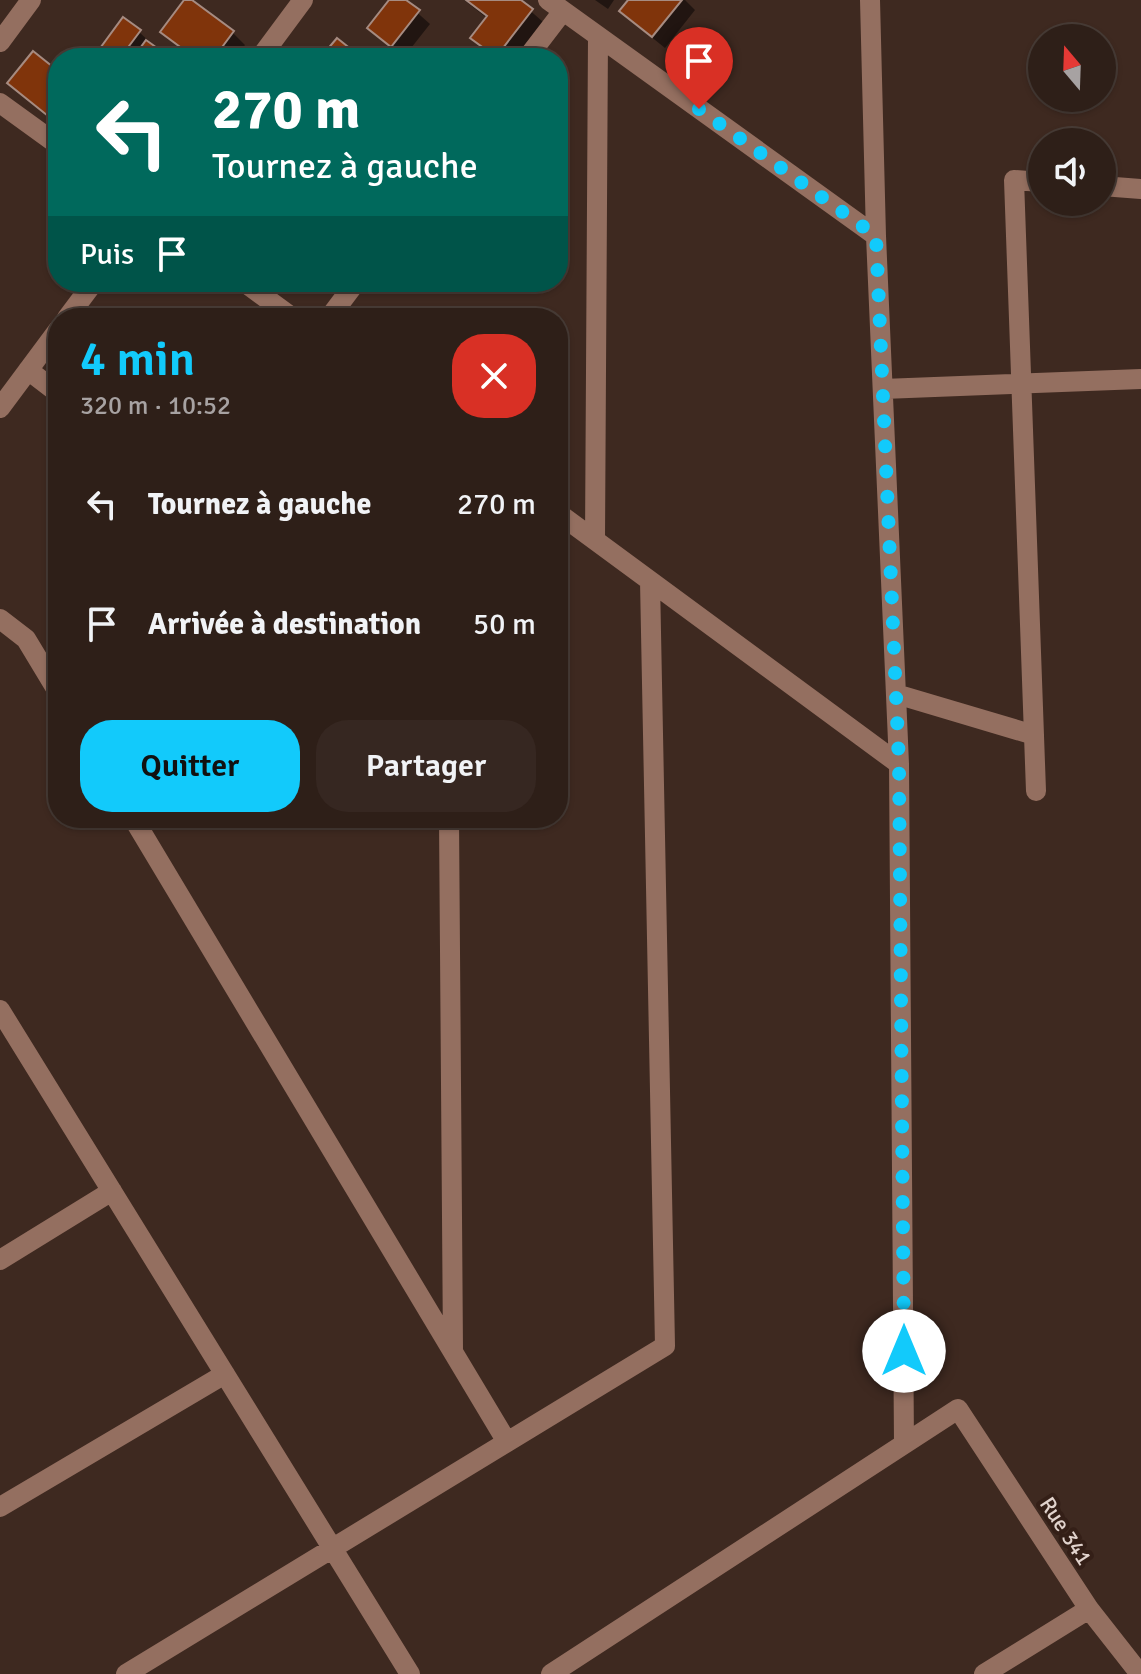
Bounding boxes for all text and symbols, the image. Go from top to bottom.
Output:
north arrow [1028,24,1116,112]
map controls [1028,24,1116,216]
pin [665,27,733,109]
icon: arrive [677,39,721,83]
text: 270 m [212,75,360,144]
icon: left [80,80,184,184]
button: sound [1028,128,1116,216]
text: Tournez à gauche [212,144,478,189]
icon: arrive [150,232,194,276]
text: Puis [80,236,134,273]
text: 4 min [80,330,195,389]
button: close [452,334,536,418]
text: 320 m · 10:52 [80,390,231,422]
icon: left [80,482,124,526]
text: Tournez à gauche [148,486,371,523]
text: 270 m [457,486,536,523]
icon: arrive [80,602,124,646]
text: Arrivée à destination [148,606,421,643]
text: 50 m [473,606,536,643]
button: Quitter [80,720,300,812]
button: Partager [316,720,536,812]
position arrow [862,1309,946,1393]
street label: Rue 341 [1034,1492,1098,1570]

